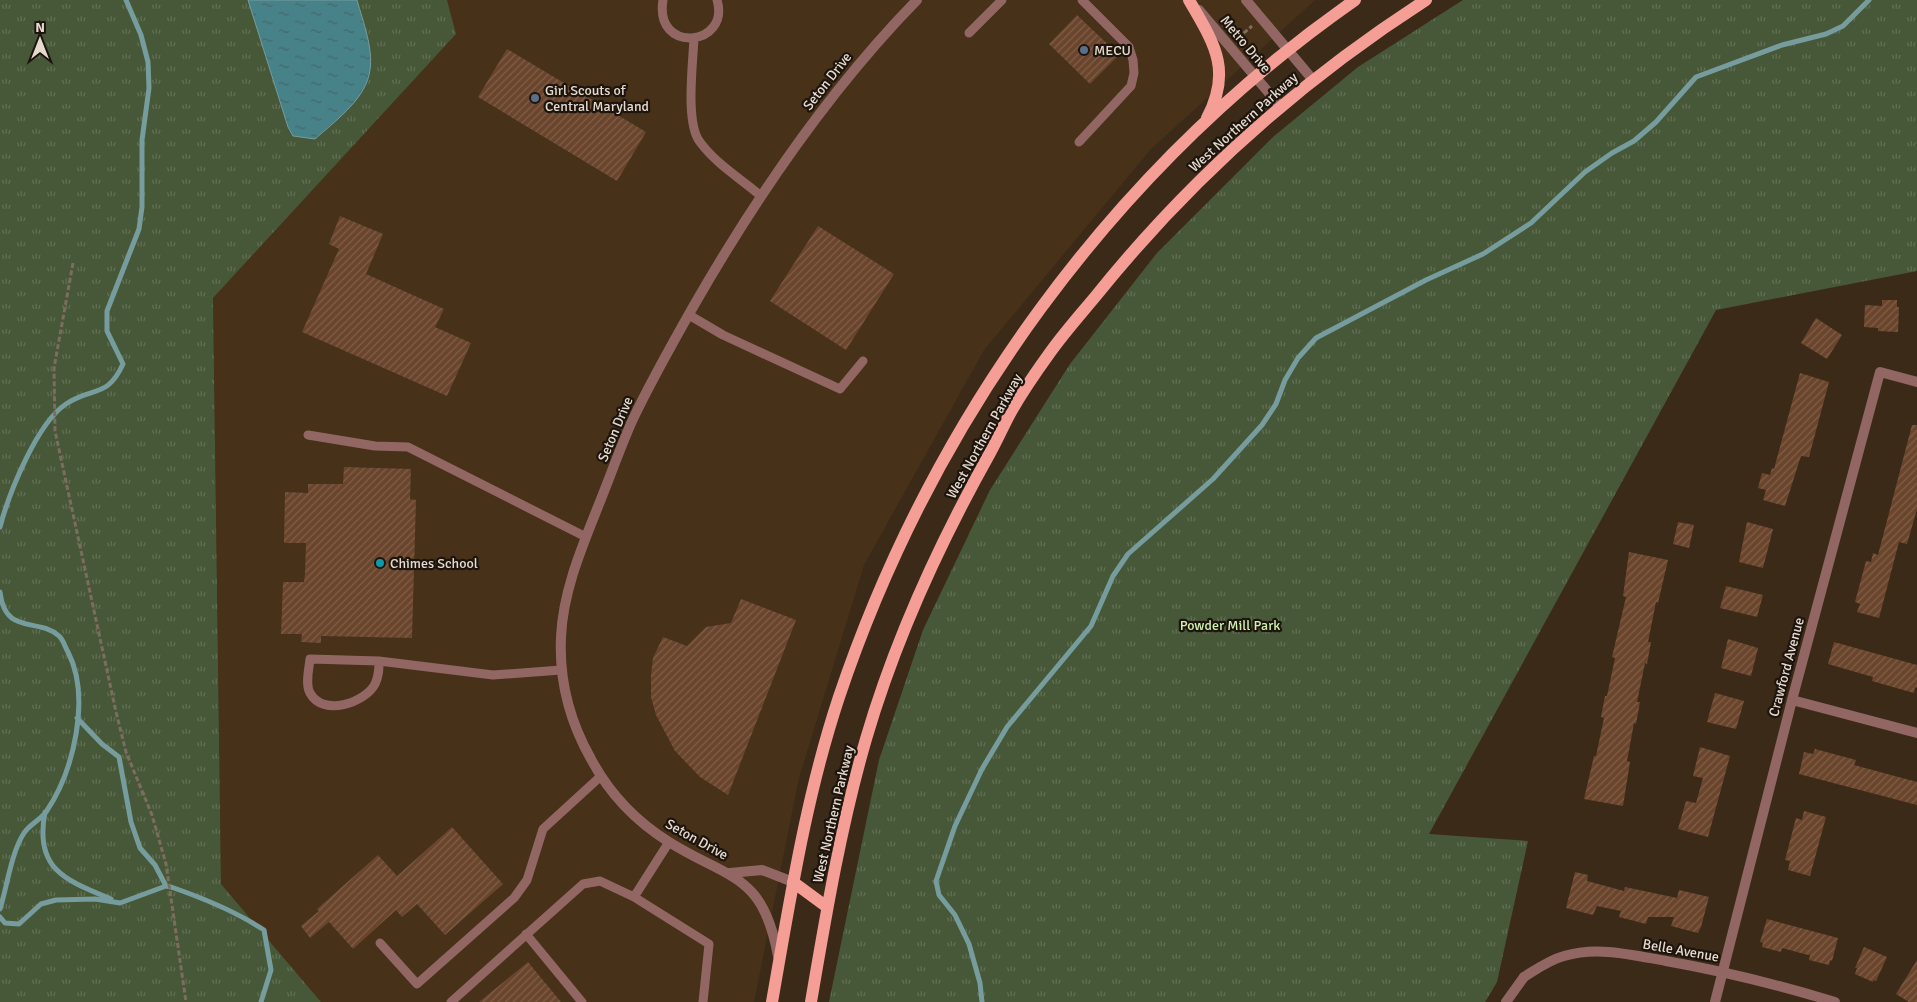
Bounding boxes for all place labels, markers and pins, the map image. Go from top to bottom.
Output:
place label: MECU [1094,42,1131,59]
marker: MECU [1078,44,1090,56]
place label: Girl Scouts of Central Maryland [545,82,649,115]
marker: Girl Scouts of Central Maryland [529,92,541,104]
place label: Chimes School [390,555,478,572]
marker: Chimes School [374,557,386,569]

